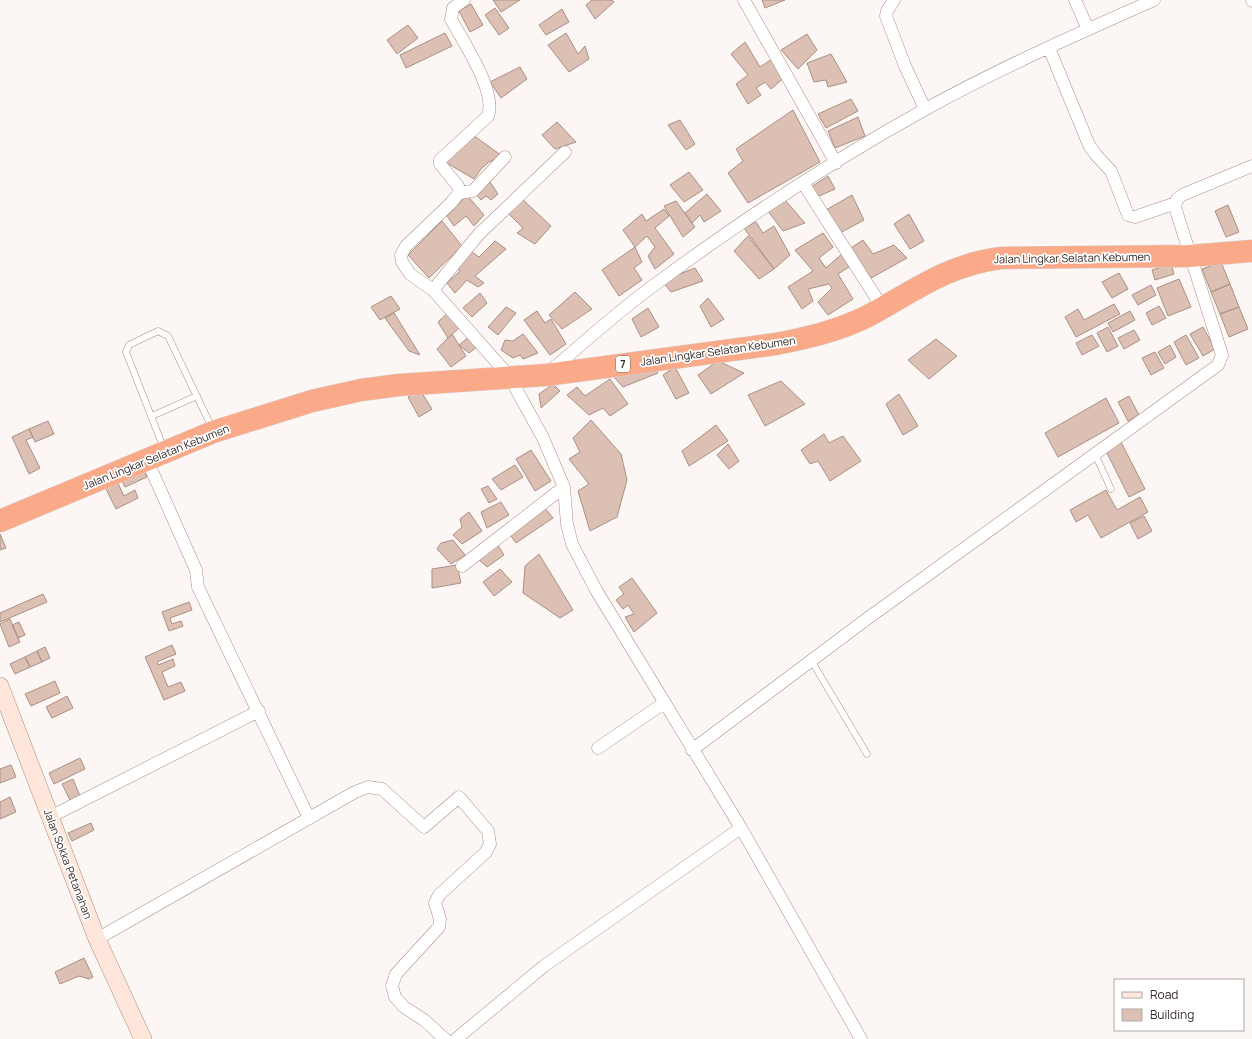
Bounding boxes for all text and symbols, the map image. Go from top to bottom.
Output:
street label: Jalan Lingkar Selatan Kebumen [994,249,1150,266]
street label: Jalan Lingkar Selatan Kebumen [639,332,796,369]
road number: 7 [616,356,630,372]
street label: Jalan Lingkar Selatan Kebumen [81,420,231,493]
street label: Jalan Sokka Petanahan [41,807,96,921]
legend [1114,979,1244,1031]
text: Road [1150,986,1178,1003]
text: Building [1150,1006,1194,1023]

